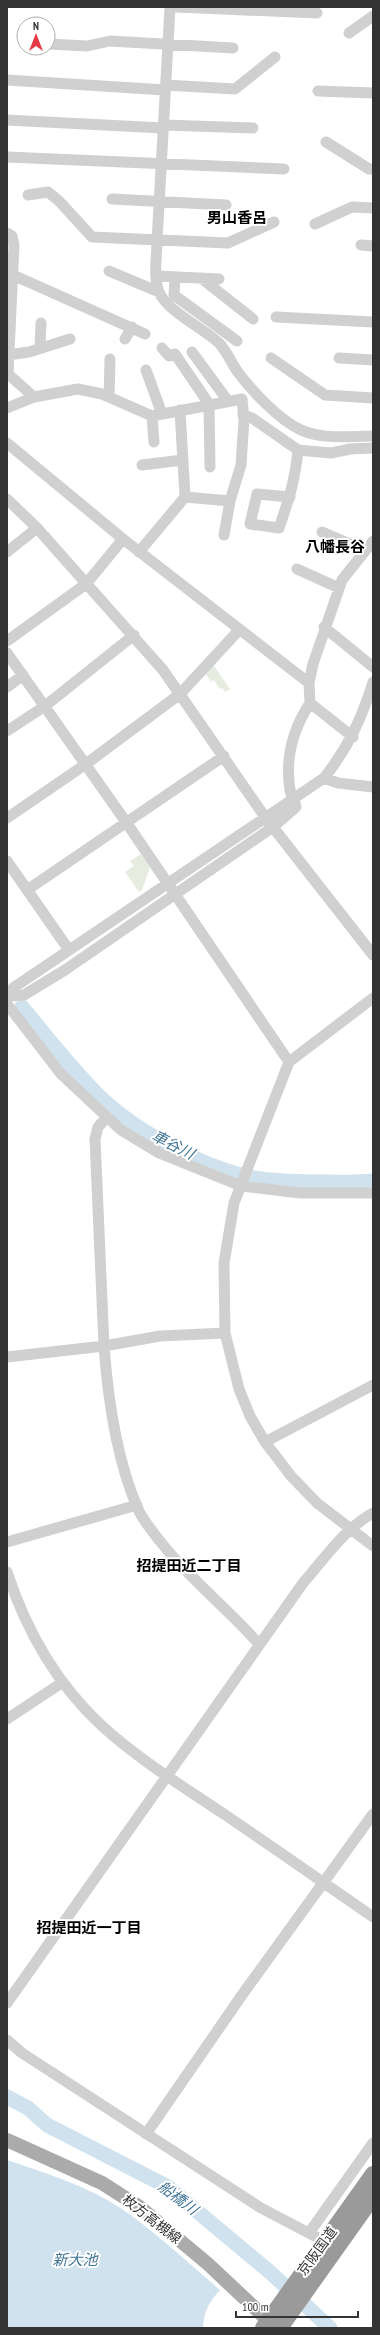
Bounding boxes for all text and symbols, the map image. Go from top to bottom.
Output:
north arrow [16,16,56,56]
text: N [33,19,39,33]
district label: 男山香呂 [207,208,267,227]
district label: 八幡長谷 [305,537,365,556]
water label: 車谷川 [149,1126,199,1164]
district label: 招提田近二丁目 [136,1556,242,1575]
district label: 招提田近一丁目 [36,1918,142,1937]
water label: 船橋川 [155,2176,204,2220]
street label: 枚方高槻線 [119,2190,185,2248]
street label: 京阪国道 [293,2223,341,2279]
water label: 新大池 [52,2250,99,2269]
scale bar [236,2293,358,2319]
text: 100 m [242,2299,269,2314]

